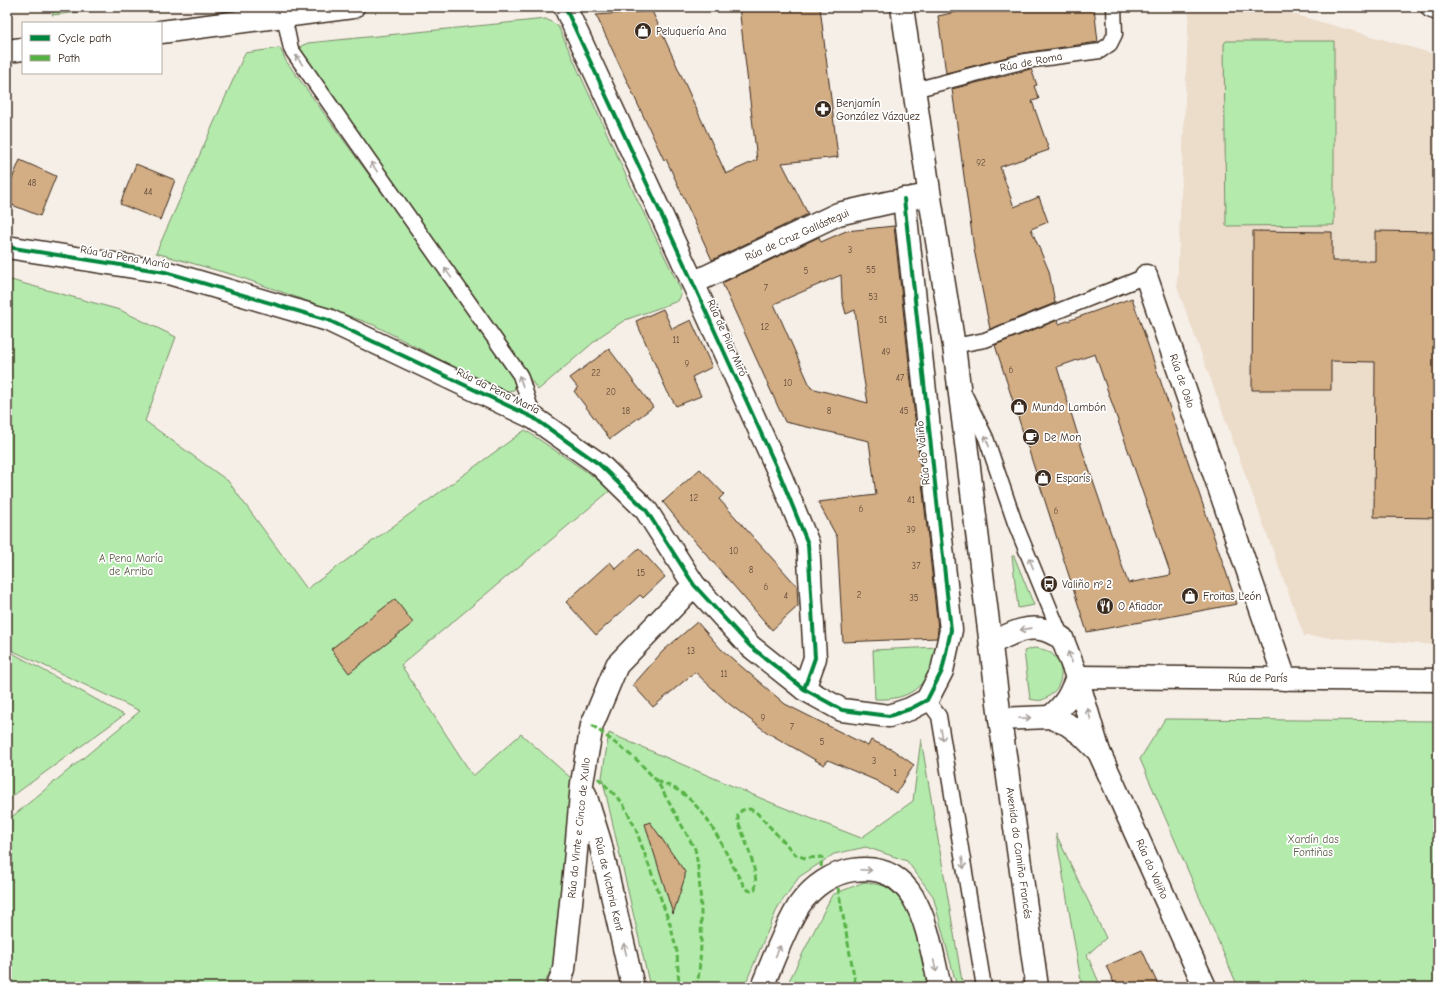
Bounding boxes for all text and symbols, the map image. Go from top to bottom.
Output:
shop icon: Peluquería Ana [633,21,653,41]
legend [22,22,162,74]
place label: Peluquería Ana [656,25,726,38]
text: Cycle path [58,31,111,45]
street label: Rúa de Roma [999,50,1063,74]
text: Path [58,51,80,65]
one-way arrow [295,55,303,66]
place label: Benjamín González Vázquez [836,97,920,123]
pharmacy icon: Benjamín González Vázquez [813,99,833,119]
house number: 92 [976,158,986,168]
one-way arrow [370,162,378,173]
house number: 48 [28,178,37,188]
house number: 44 [144,187,152,197]
street label: Rúa de Cruz Gallástegui [743,206,851,264]
street label: Rúa da Pena María [79,243,171,271]
house number: 3 [848,245,852,255]
house number: 55 [866,265,876,275]
house number: 5 [804,266,809,276]
one-way arrow [444,268,452,279]
house number: 7 [764,283,769,293]
house number: 53 [868,292,878,302]
street label: Rúa de Pilar Miró [704,297,750,379]
house number: 51 [879,315,888,325]
house number: 12 [761,322,769,332]
house number: 11 [672,335,680,345]
house number: 49 [881,347,891,357]
street label: Rúa de Oslo [1167,352,1197,410]
house number: 9 [685,359,690,369]
street label: Rúa da Pena María [454,365,542,417]
house number: 6 [1009,365,1014,375]
house number: 22 [591,368,601,378]
house number: 47 [896,373,905,383]
one-way arrow [517,375,525,387]
house number: 10 [783,378,793,388]
house number: 20 [606,387,616,397]
shop icon: Mundo Lambón [1009,397,1029,417]
place label: Mundo Lambón [1032,401,1106,414]
house number: 18 [622,406,630,416]
house number: 8 [827,406,832,416]
house number: 45 [899,406,909,416]
street label: Rúa do Valiño [913,420,933,486]
cafe icon: De Mon [1021,427,1041,447]
place label: De Mon [1044,431,1081,444]
one-way arrow [982,435,990,447]
shop icon: Esparís [1033,468,1053,488]
place label: Esparís [1056,472,1091,485]
house number: 12 [690,493,698,503]
house number: 41 [907,495,915,505]
house number: 6 [859,504,864,514]
house number: 6 [1054,506,1059,516]
house number: 39 [906,525,916,535]
house number: 10 [729,546,739,556]
park label: A Pena María de Arriba [99,552,163,578]
one-way arrow [1027,557,1035,569]
house number: 37 [912,561,921,571]
house number: 8 [749,565,754,575]
house number: 15 [637,568,645,578]
bus stop icon: Valiño nº 2 [1039,574,1059,594]
place label: Valiño nº 2 [1062,578,1112,591]
house number: 6 [764,582,769,592]
shop icon: Froitas León [1180,586,1200,606]
house number: 2 [857,590,862,600]
place label: Froitas León [1203,590,1261,603]
house number: 4 [784,591,788,601]
house number: 35 [909,593,919,603]
restaurant icon: O Afiador [1095,596,1115,616]
place label: O Afiador [1118,600,1163,613]
one-way arrow [1020,626,1033,633]
house number: 13 [687,646,695,656]
one-way arrow [1065,652,1073,664]
house number: 11 [720,669,728,679]
street label: Rúa de París [1228,672,1288,685]
one-way arrow [1085,708,1092,721]
house number: 9 [761,713,766,723]
one-way arrow [1018,714,1031,722]
house number: 7 [790,722,795,732]
one-way arrow [938,728,946,741]
house number: 5 [820,737,825,747]
house number: 3 [872,756,876,766]
street label: Rúa do Vinte e Cinco de Xullo [565,757,593,899]
house number: 1 [893,768,897,778]
street label: Avenida do Camiño Francés [1003,786,1035,920]
park label: Xardín das Fontiñas [1287,833,1339,859]
street label: Rúa de Victoria Kent [592,836,626,933]
street label: Rúa do Valiño [1133,837,1171,901]
one-way arrow [959,856,967,869]
one-way arrow [859,866,872,873]
one-way arrow [620,943,628,956]
one-way arrow [774,946,782,958]
one-way arrow [931,959,939,972]

